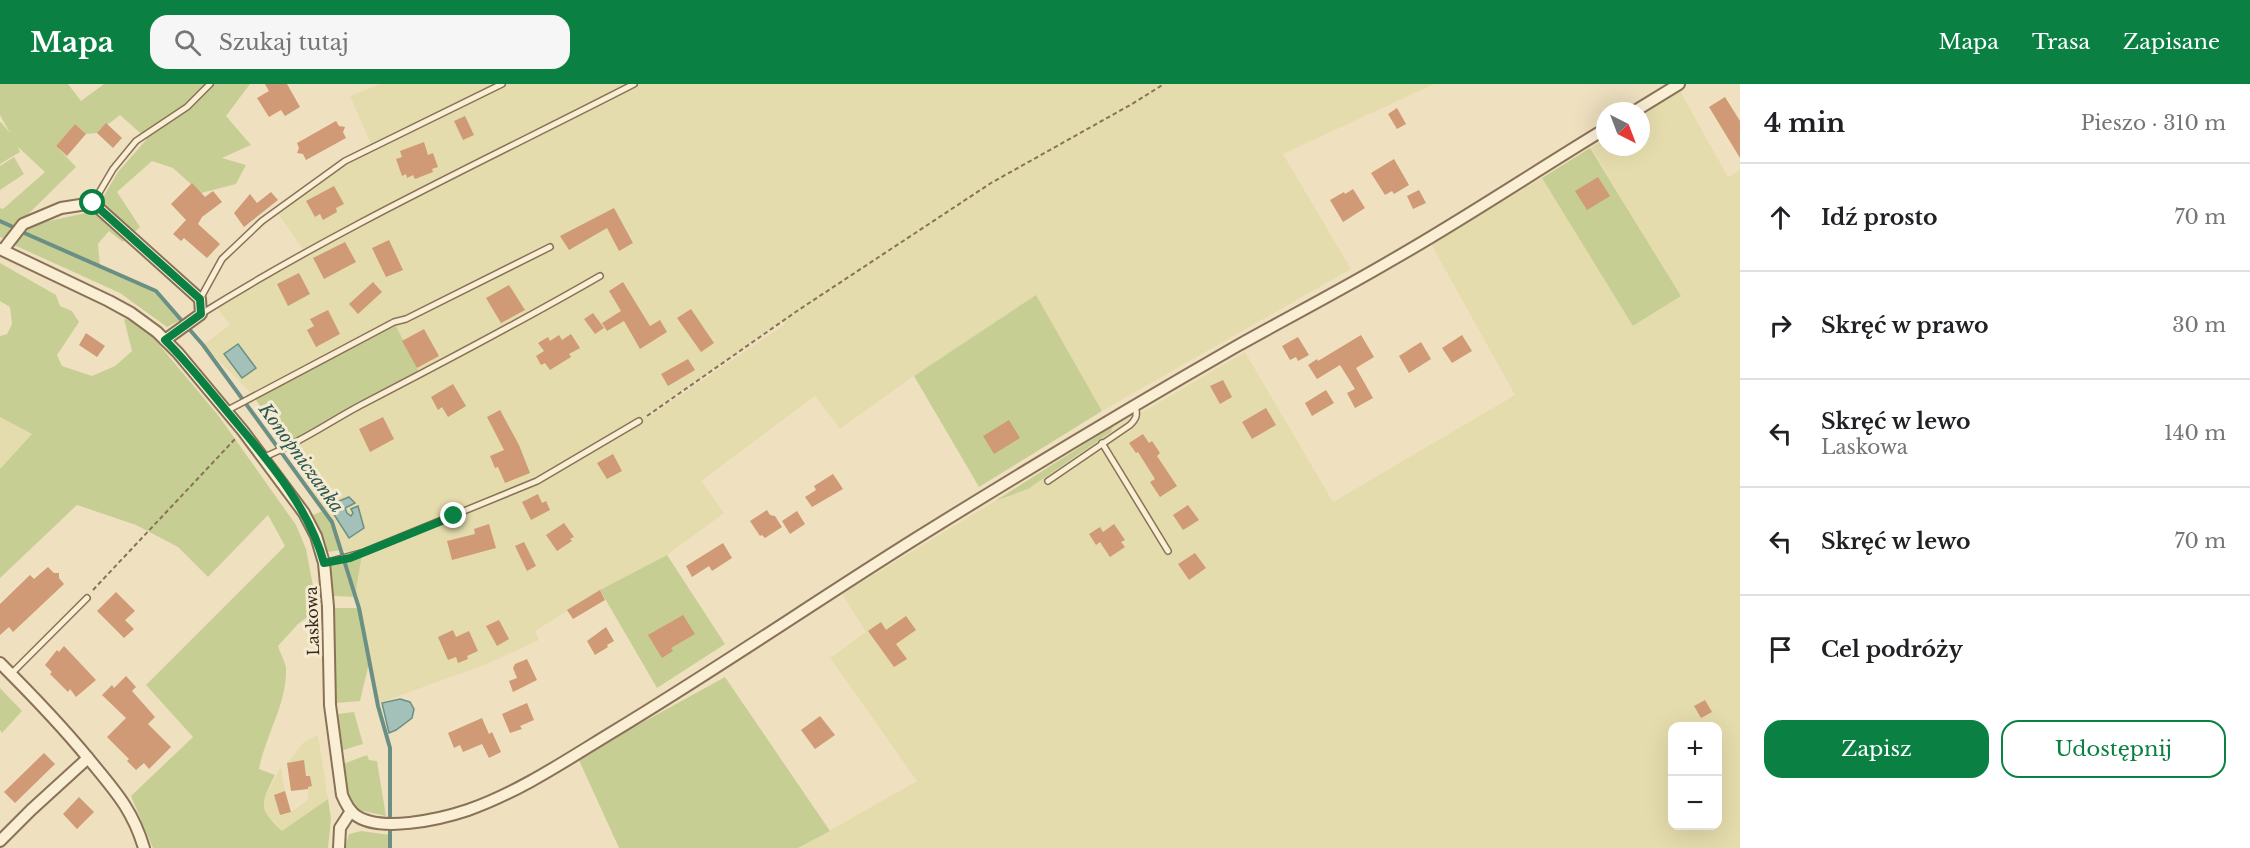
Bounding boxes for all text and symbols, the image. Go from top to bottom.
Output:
search box [150,15,570,69]
text: Mapa [30,25,114,60]
icon: search [171,26,204,59]
text: Szukaj tutaj [219,29,349,56]
text: Mapa [1939,29,1999,55]
text: Trasa [2032,29,2090,55]
text: Zapisane [2123,29,2220,55]
north arrow [1596,102,1650,156]
text: 4 min [1764,107,1845,139]
text: Pieszo · 310 m [2081,111,2226,135]
route start [79,189,105,215]
icon: ahead [1764,201,1797,234]
text: Idź prosto [1821,204,1937,231]
text: 70 m [2174,205,2226,229]
icon: right [1764,309,1797,342]
text: Skręć w prawo [1821,312,1988,339]
text: 30 m [2172,313,2226,337]
water label: Konopniczanka [253,398,348,517]
text: Skręć w lewo [1821,408,1970,435]
icon: left [1764,417,1797,450]
text: 140 m [2164,421,2226,445]
text: Laskowa [1821,435,1908,459]
route end [440,502,466,528]
icon: left [1764,525,1797,558]
text: Skręć w lewo [1821,528,1970,555]
text: 70 m [2174,529,2226,553]
street label: Laskowa [301,586,323,656]
icon: arrive [1764,633,1797,666]
text: Cel podróży [1821,636,1963,663]
button: Zapisz [1764,720,1989,778]
button: Udostępnij [2001,720,2226,778]
map controls [1668,722,1722,830]
button: + [1668,722,1722,776]
button: − [1668,776,1722,830]

